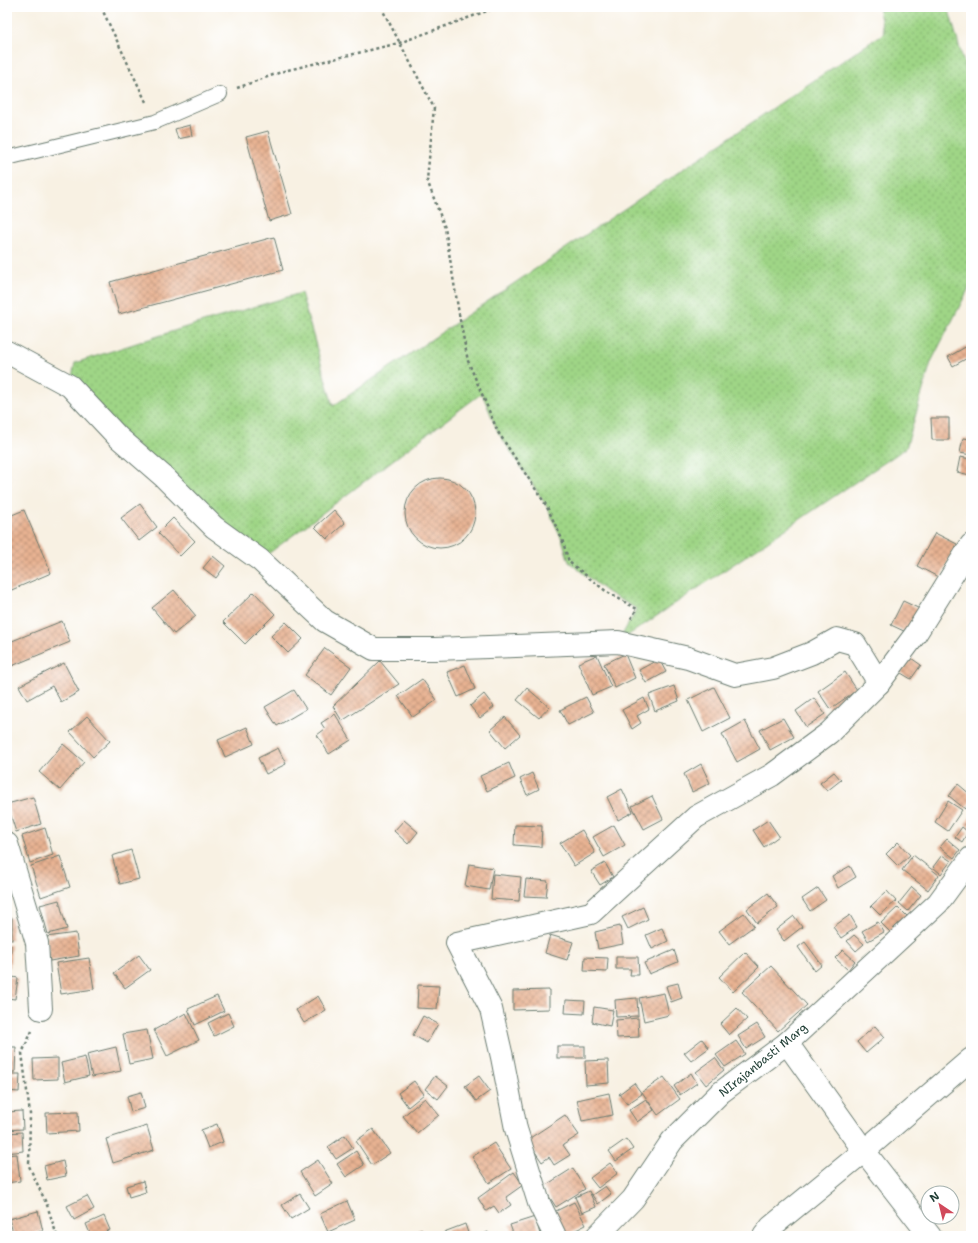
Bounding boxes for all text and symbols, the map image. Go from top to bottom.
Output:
street label: NIrajanbasti Marg [715,1019,811,1101]
north arrow [920,1185,960,1225]
text: N [927,1188,943,1206]

